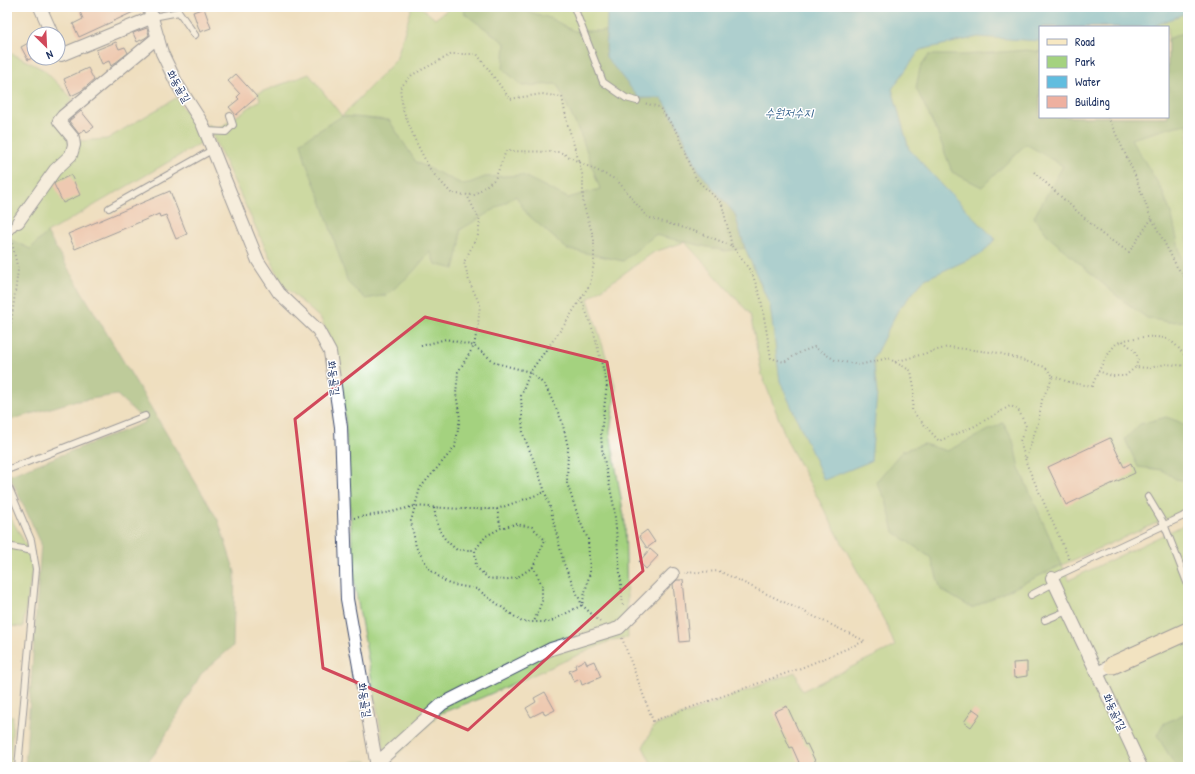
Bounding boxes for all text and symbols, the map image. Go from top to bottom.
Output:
north arrow [26,26,66,66]
legend [1039,26,1169,118]
text: Road [1075,33,1095,50]
text: N [44,48,56,63]
text: Park [1075,53,1095,70]
street label: 화동골길 [164,67,194,105]
text: Water [1075,73,1101,90]
text: Building [1075,93,1110,110]
water label: 수원저수지 [765,104,814,121]
street label: 화동골길 [325,360,343,397]
street label: 화동골길 [355,681,375,719]
street label: 화동골1길 [1100,691,1130,733]

